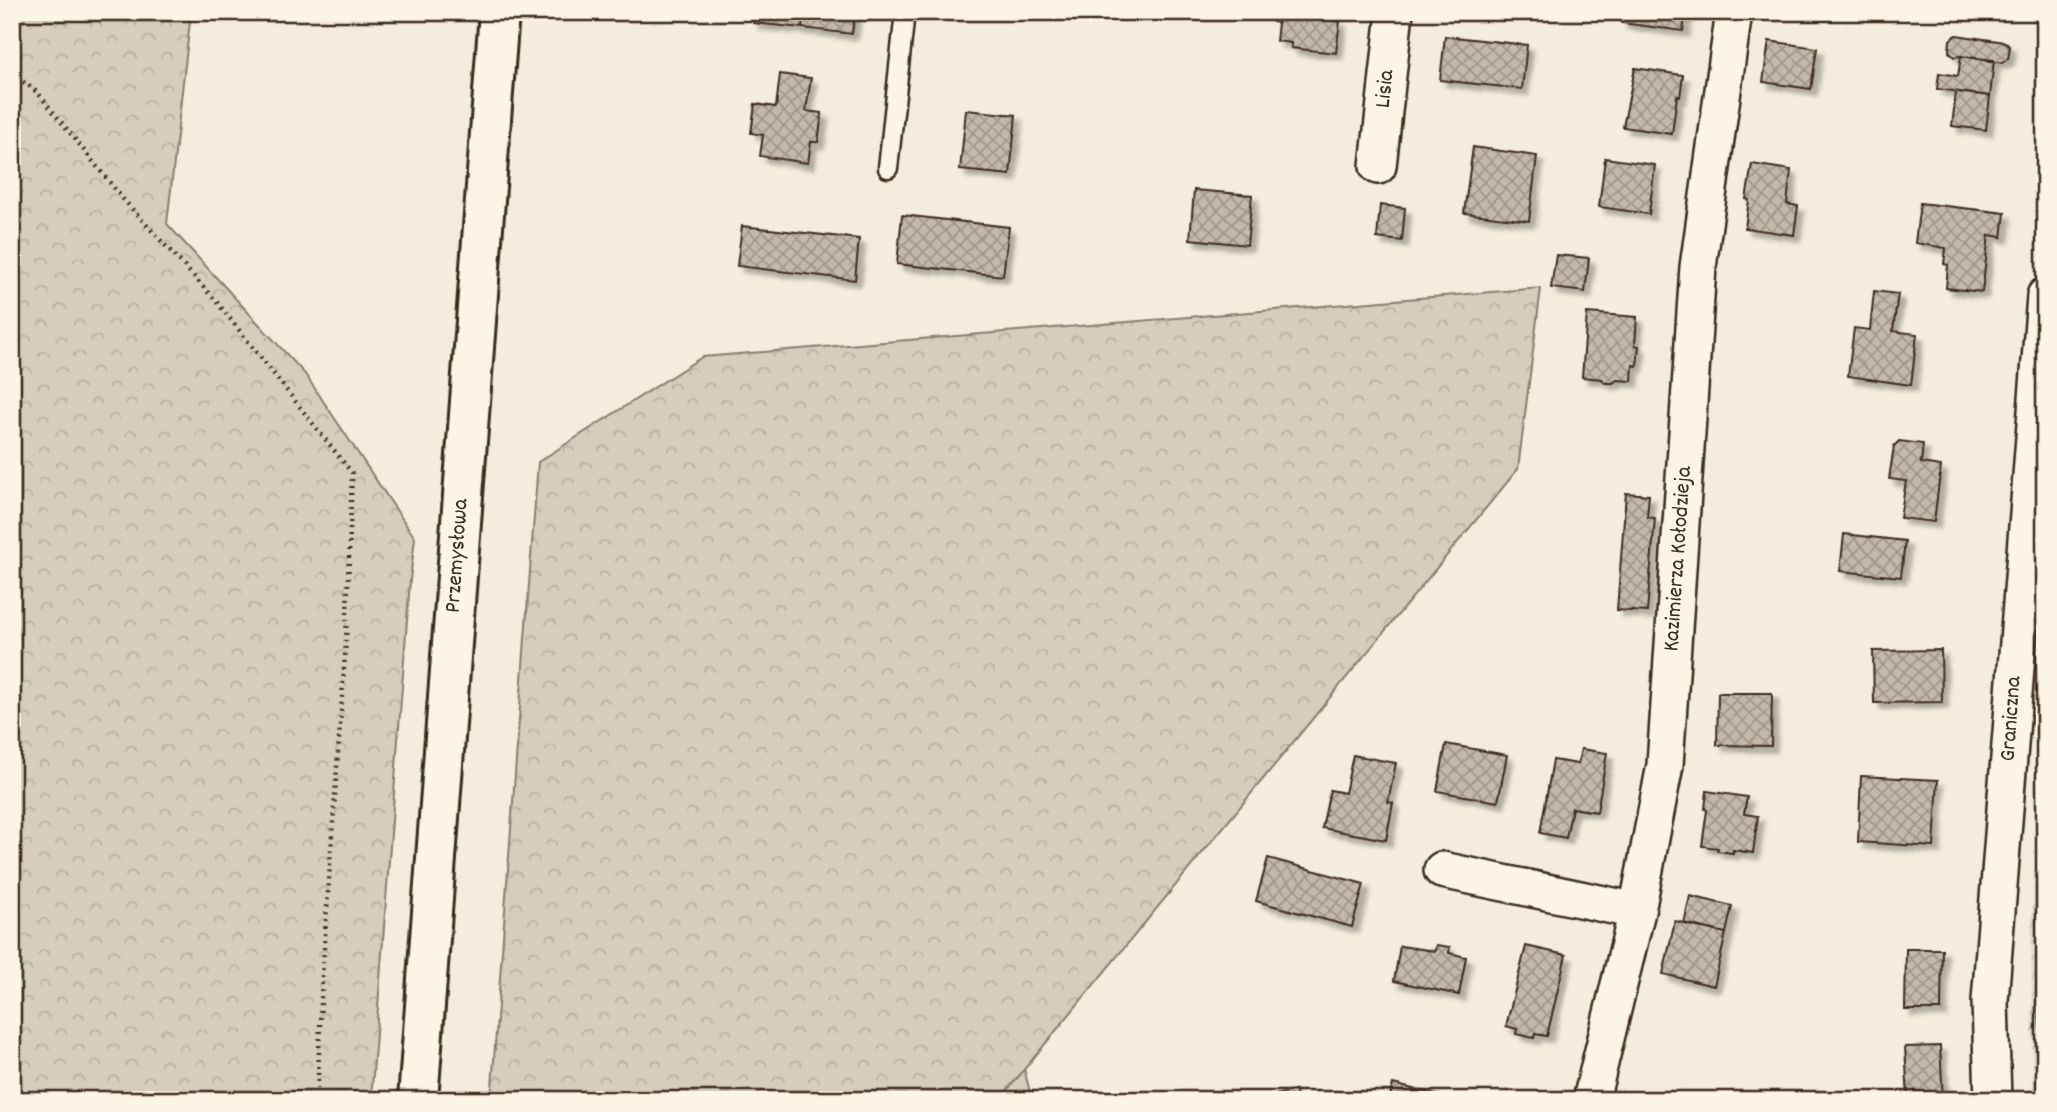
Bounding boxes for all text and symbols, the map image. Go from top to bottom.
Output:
street label: Lisia [1368,67,1405,110]
street label: Kazimierza Kołodzieja [1656,464,1702,653]
street label: Przemysłowa [438,497,479,614]
street label: Graniczna [1993,674,2032,763]

